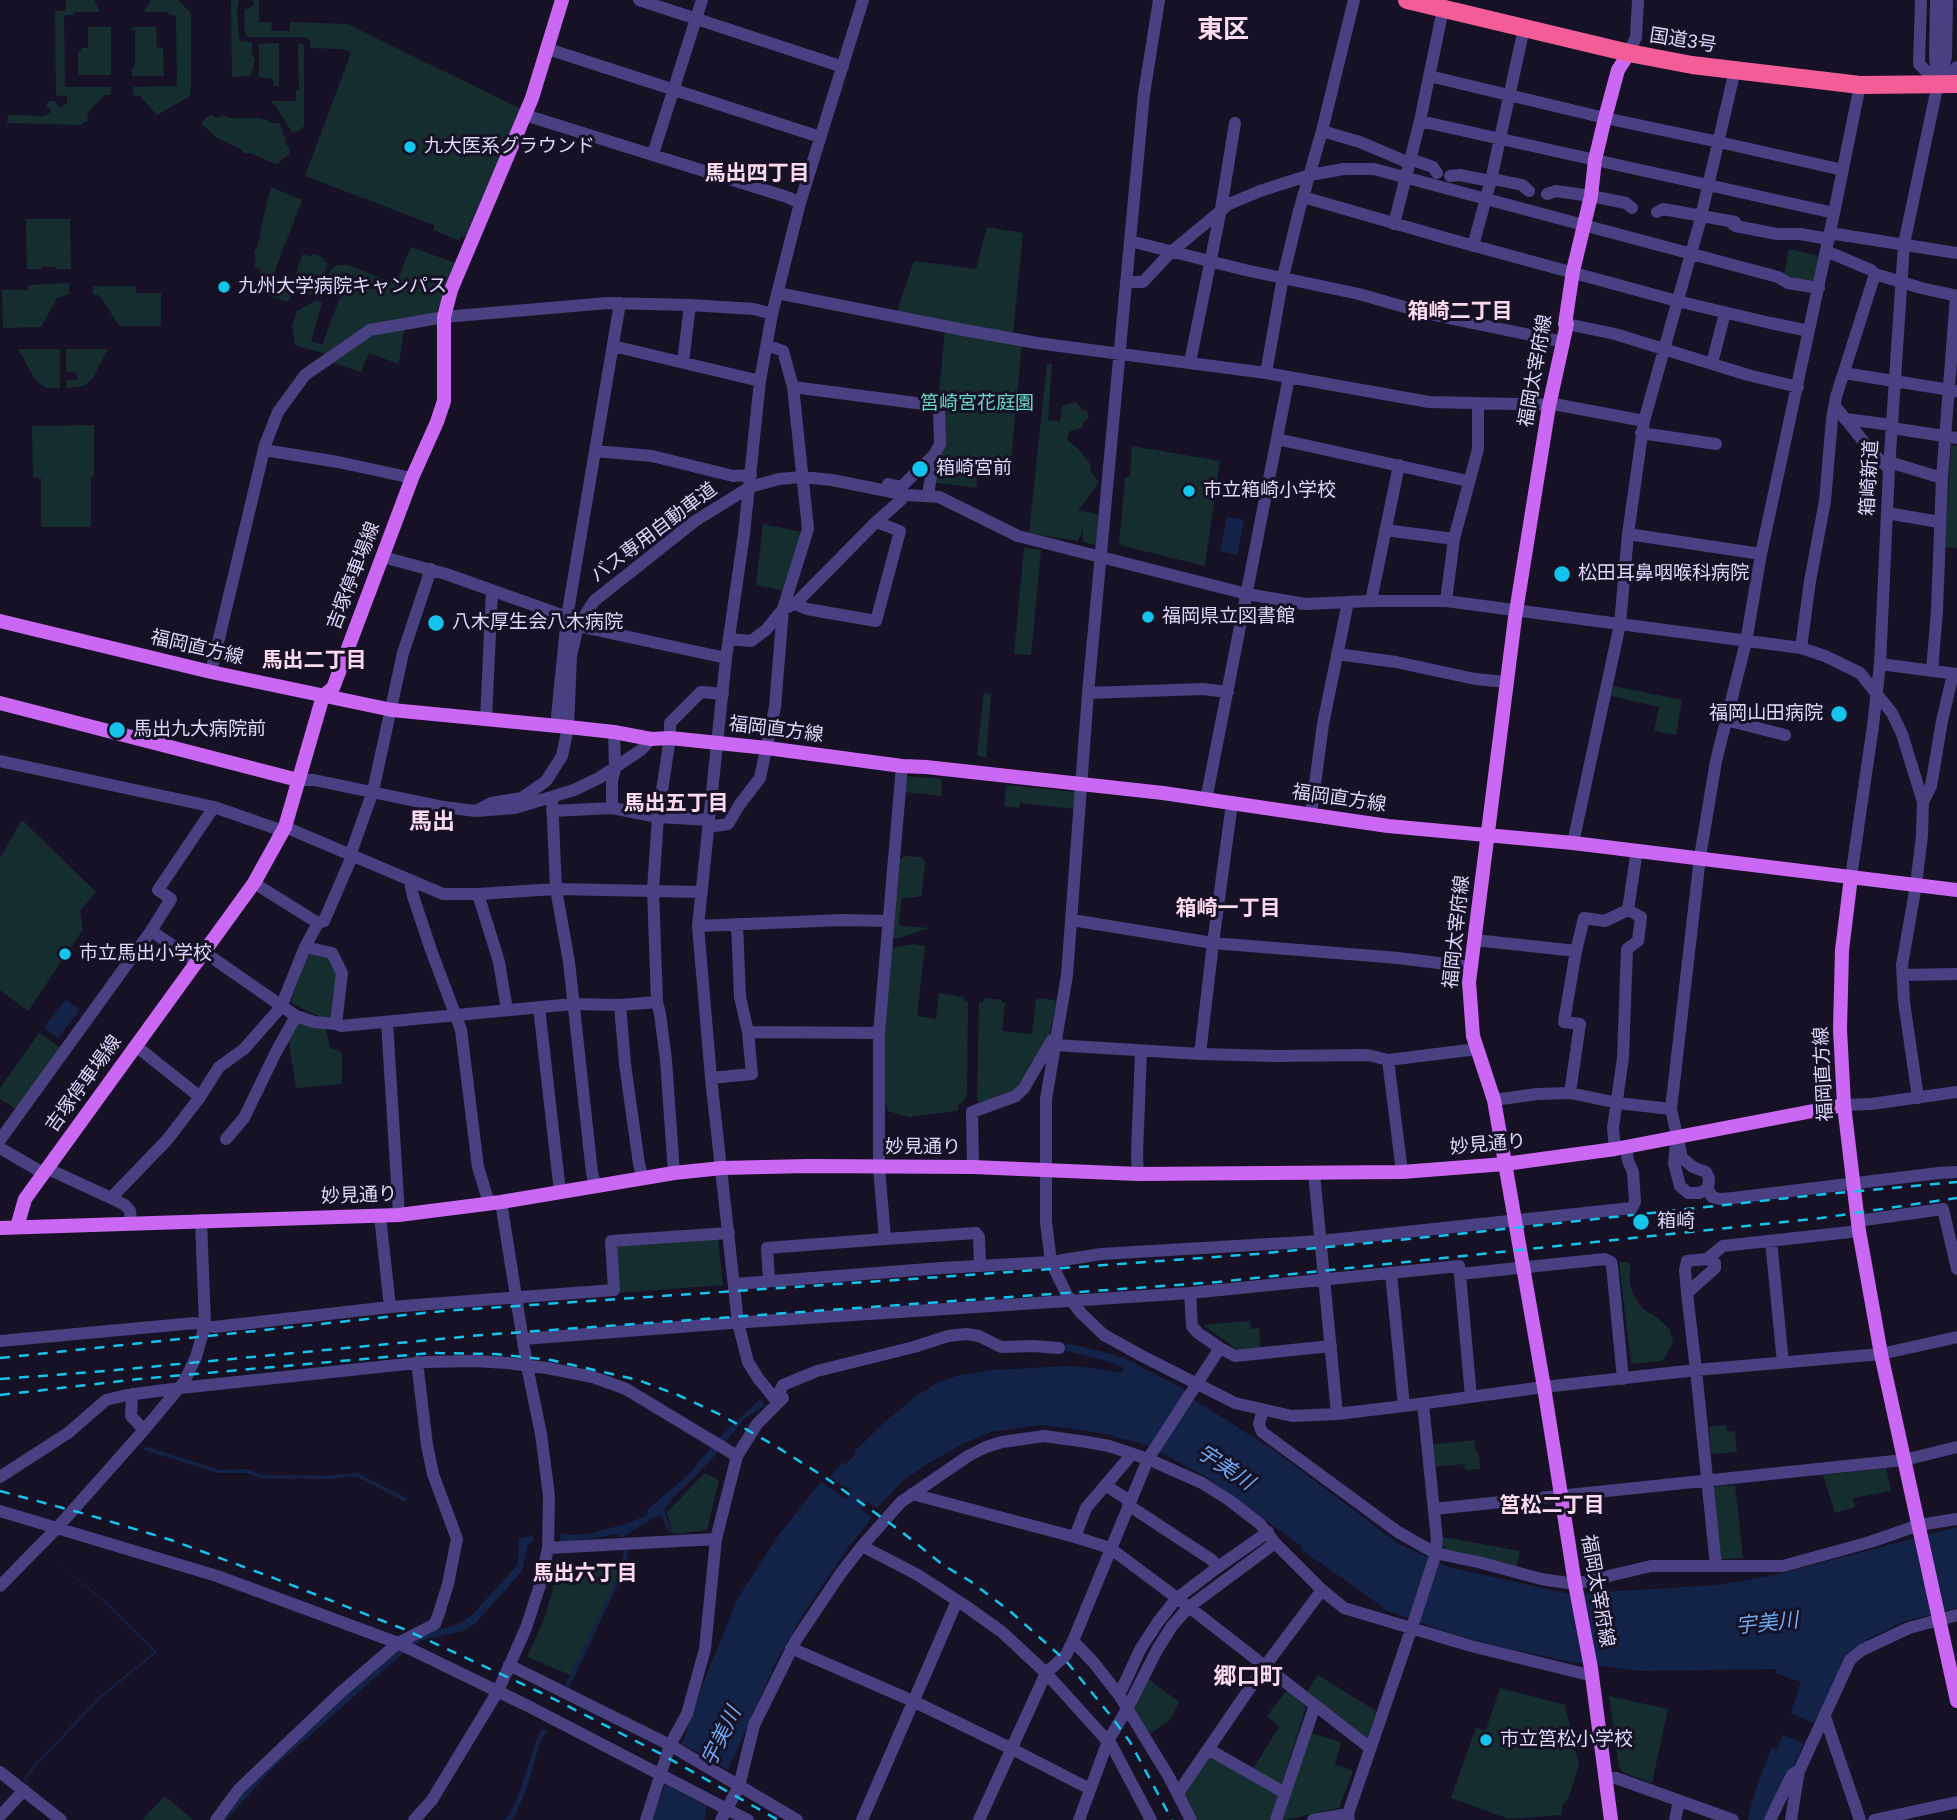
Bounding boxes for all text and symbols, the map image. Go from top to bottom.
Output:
district label: 東区 [1197,15,1249,47]
street label: 国道3号 [1648,24,1718,58]
place label: 九大医系グラウンド [424,136,595,158]
marker: 九大医系グラウンド [402,139,418,155]
district label: 馬出四丁目 [705,161,809,187]
place label: 九州大学病院キャンパス [238,276,447,298]
marker: 九州大学病院キャンパス [216,279,232,295]
district label: 箱崎二丁目 [1408,299,1512,325]
street label: 福岡太宰府線 [1515,313,1557,429]
park label: 筥崎宮花庭園 [920,393,1034,415]
street label: 箱崎新道 [1857,439,1883,517]
place label: 箱崎宮前 [936,458,1012,480]
marker: 箱崎宮前 [910,459,930,479]
street label: バス専用自動車道 [586,478,722,588]
place label: 市立箱崎小学校 [1203,480,1336,502]
marker: 市立箱崎小学校 [1181,483,1197,499]
street label: 吉塚停車場線 [323,519,385,633]
place label: 松田耳鼻咽喉科病院 [1578,563,1749,585]
marker: 松田耳鼻咽喉科病院 [1552,564,1572,584]
place label: 福岡県立図書館 [1162,606,1295,628]
marker: 福岡県立図書館 [1140,609,1156,625]
place label: 八木厚生会八木病院 [452,612,623,634]
marker: 八木厚生会八木病院 [426,613,446,633]
street label: 福岡直方線 [148,626,246,670]
district label: 馬出二丁目 [262,648,366,674]
place label: 福岡山田病院 [1709,703,1823,725]
marker: 福岡山田病院 [1829,704,1849,724]
street label: 福岡直方線 [727,713,825,747]
place label: 馬出九大病院前 [133,719,266,741]
marker: 馬出九大病院前 [107,720,127,740]
street label: 福岡直方線 [1290,781,1388,817]
district label: 馬出五丁目 [624,791,728,817]
district label: 馬出 [409,809,455,837]
street label: 福岡太宰府線 [1440,874,1474,990]
district label: 箱崎一丁目 [1176,896,1280,922]
place label: 市立馬出小学校 [79,943,212,965]
marker: 市立馬出小学校 [57,946,73,962]
street label: 福岡直方線 [1810,1026,1838,1122]
street label: 吉塚停車場線 [41,1031,127,1137]
street label: 妙見通り [1449,1130,1527,1160]
street label: 妙見通り [885,1137,961,1159]
street label: 妙見通り [321,1183,397,1209]
place label: 箱崎 [1657,1211,1695,1233]
marker: 箱崎 [1631,1212,1651,1232]
water label: 宇美川 [1192,1440,1258,1496]
district label: 筥松二丁目 [1500,1493,1604,1519]
street label: 福岡太宰府線 [1576,1533,1618,1649]
district label: 馬出六丁目 [533,1561,637,1587]
water label: 宇美川 [1734,1608,1800,1640]
district label: 郷口町 [1214,1664,1282,1692]
water label: 宇美川 [697,1703,747,1771]
place label: 市立筥松小学校 [1500,1729,1633,1751]
marker: 市立筥松小学校 [1478,1732,1494,1748]

